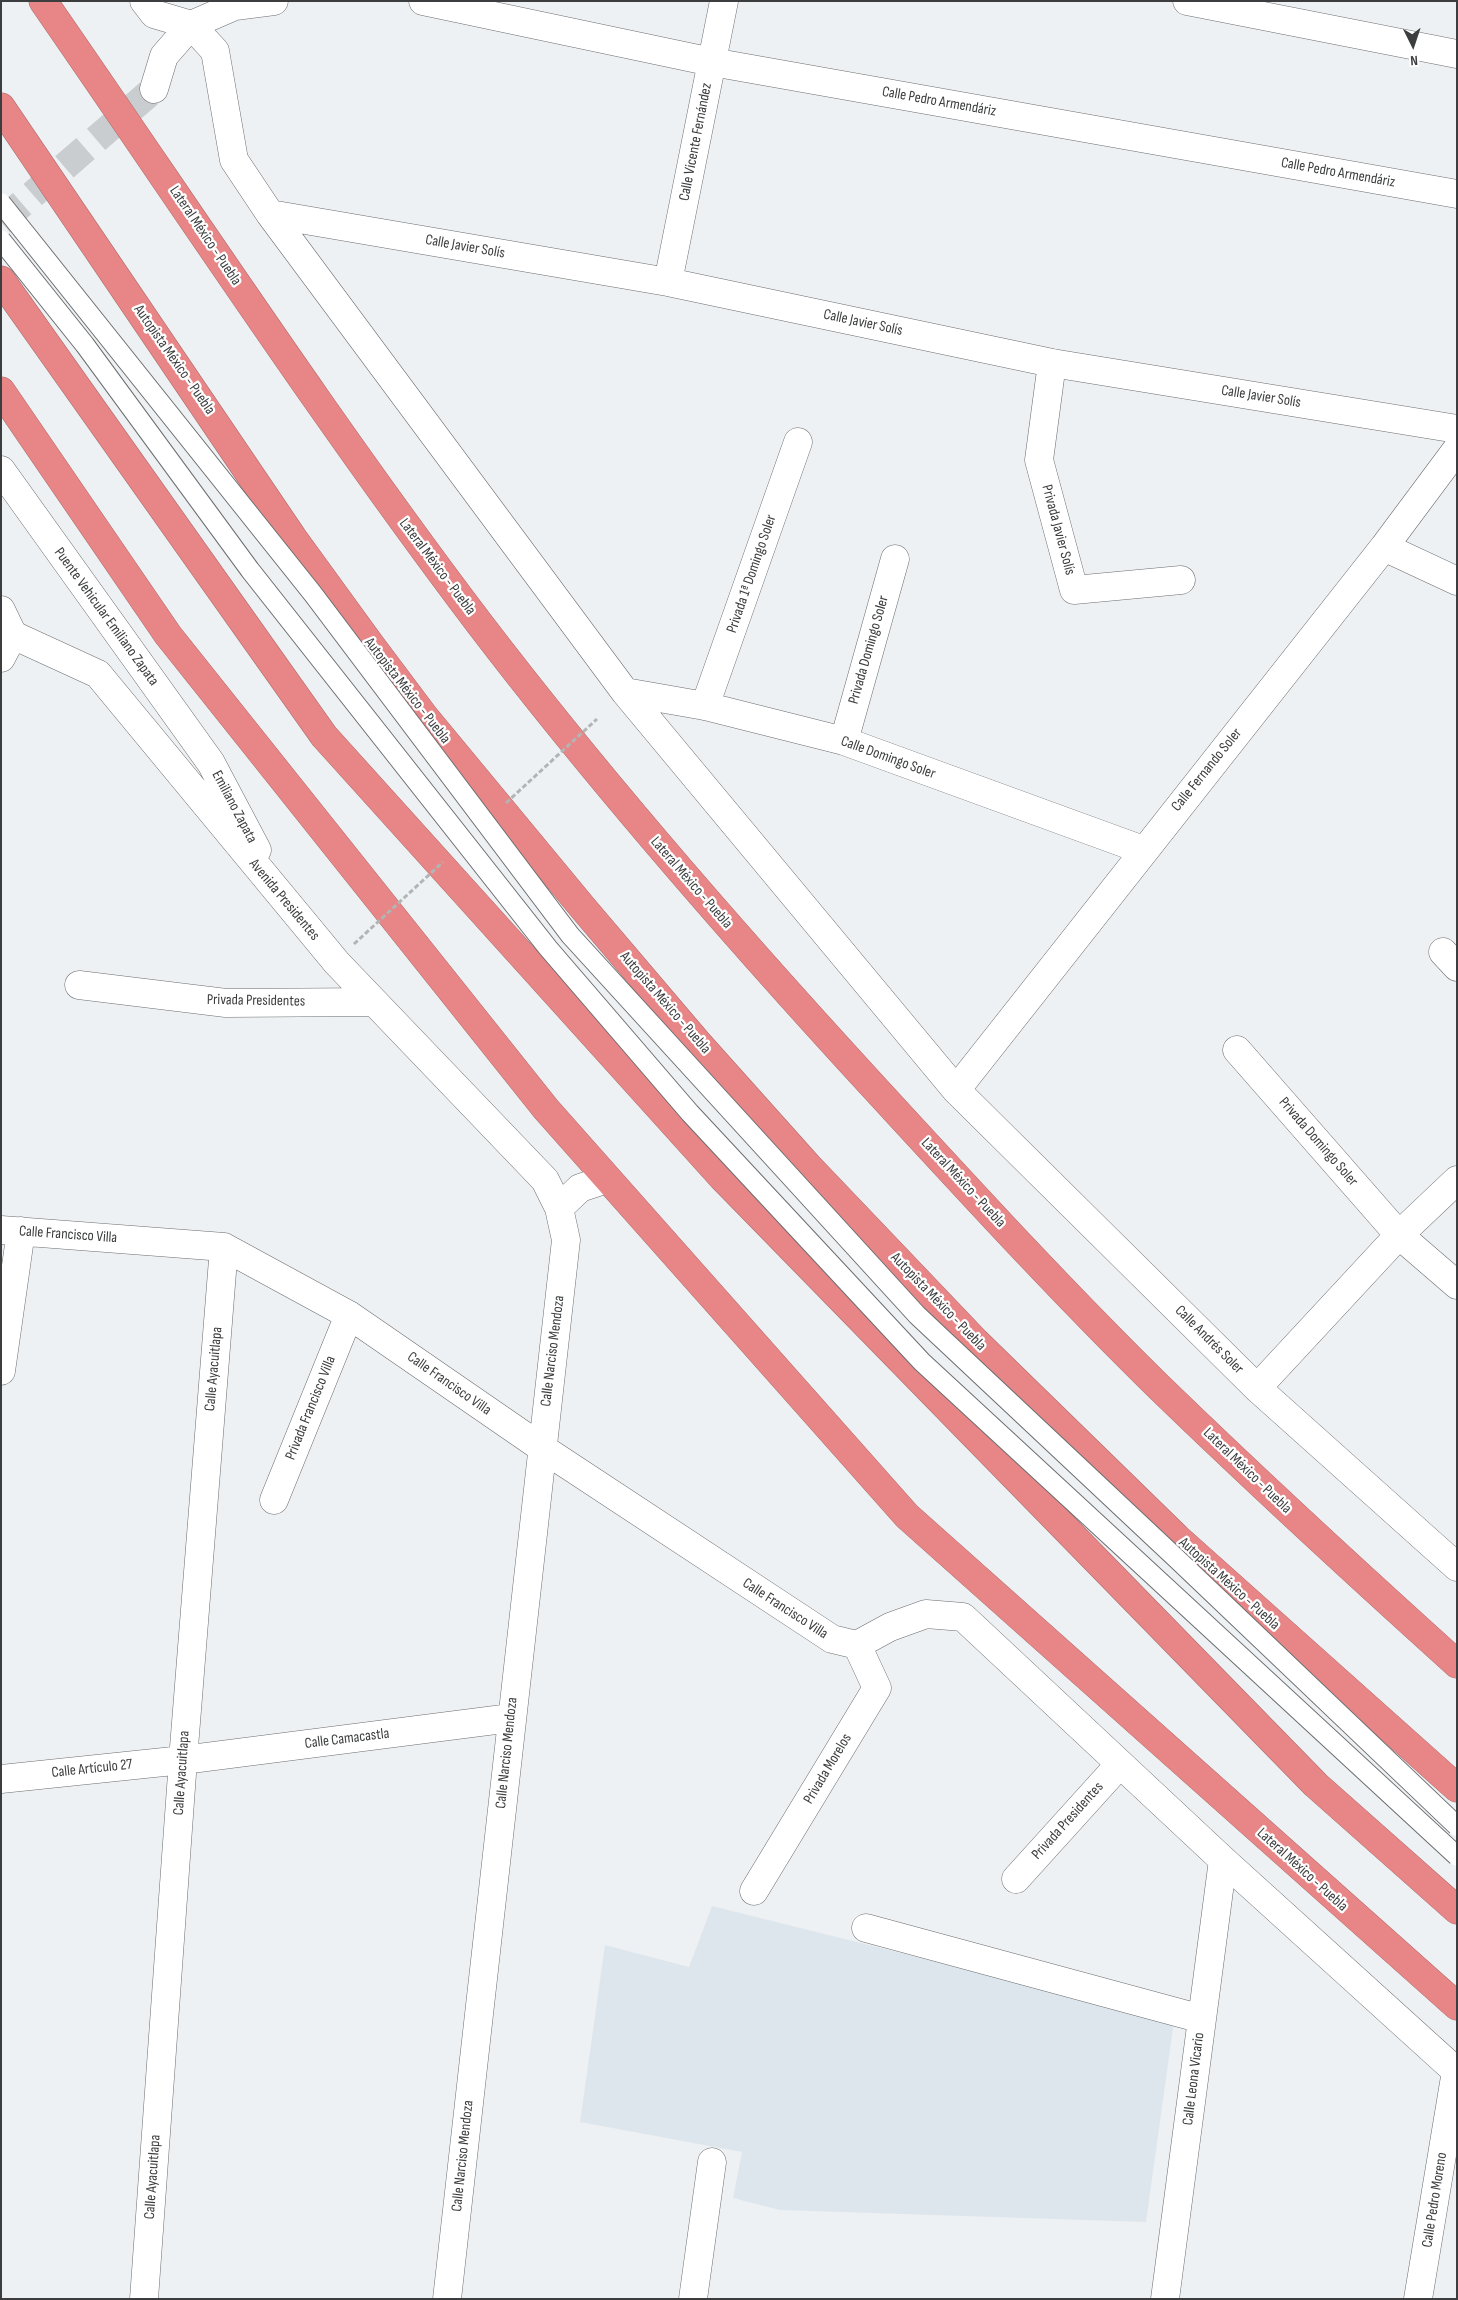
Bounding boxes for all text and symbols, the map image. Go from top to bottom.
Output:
north arrow [1388,20,1438,70]
text: N [1410,52,1418,69]
street label: Calle Vicente Fernández [676,81,716,203]
street label: Calle Pedro Armendáriz [880,83,998,121]
street label: Calle Pedro Armendáriz [1279,154,1397,192]
street label: Lateral México - Puebla [165,183,245,289]
street label: Calle Javier Solís [424,231,506,263]
street label: Autopista México - Puebla [129,302,219,418]
street label: Calle Javier Solís [822,306,904,340]
street label: Calle Javier Solís [1220,382,1302,412]
street label: Privada Javier Solís [1037,483,1079,577]
street label: Privada 1ª Domingo Soler [723,512,781,636]
street label: Lateral México - Puebla [395,515,479,619]
street label: Puente Vehicular Emiliano Zapata [50,544,162,690]
street label: Privada Domingo Soler [845,594,893,706]
street label: Autopista México - Puebla [360,634,454,748]
street label: Calle Fernando Soler [1168,725,1246,815]
street label: Calle Domingo Soler [838,733,938,783]
street label: Emiliano Zapata [207,768,261,846]
street label: Lateral México - Puebla [646,833,736,933]
street label: Avenida Presidentes [245,856,323,944]
street label: Autopista México - Puebla [616,948,714,1058]
street label: Privada Presidentes [207,991,305,1011]
street label: Privada Domingo Soler [1274,1094,1362,1190]
street label: Lateral México - Puebla [917,1134,1009,1232]
street label: Calle Francisco Villa [18,1223,118,1247]
street label: Autopista México - Puebla [887,1249,989,1355]
street label: Calle Narciso Mendoza [537,1294,569,1408]
street label: Calle Andrés Soler [1171,1302,1247,1378]
street label: Calle Ayacuitlapa [201,1326,227,1412]
street label: Calle Francisco Villa [404,1348,494,1420]
street label: Privada Francisco Villa [282,1353,340,1463]
street label: Lateral México - Puebla [1199,1424,1295,1518]
street label: Autopista México - Puebla [1175,1534,1283,1634]
street label: Calle Francisco Villa [739,1575,831,1643]
street label: Calle Narciso Mendoza [492,1696,522,1810]
street label: Calle Camacastla [304,1725,390,1753]
street label: Calle Ayacuitlapa [170,1730,194,1816]
street label: Privada Morelos [800,1731,856,1807]
street label: Calle Artículo 27 [51,1756,133,1782]
street label: Privada Presidentes [1028,1778,1108,1864]
street label: Lateral México - Puebla [1253,1825,1351,1915]
street label: Calle Leona Vicario [1179,2032,1209,2126]
street label: Calle Narciso Mendoza [448,2099,478,2213]
street label: Calle Ayacuitlapa [141,2134,165,2220]
street label: Calle Pedro Moreno [1419,2151,1451,2249]

